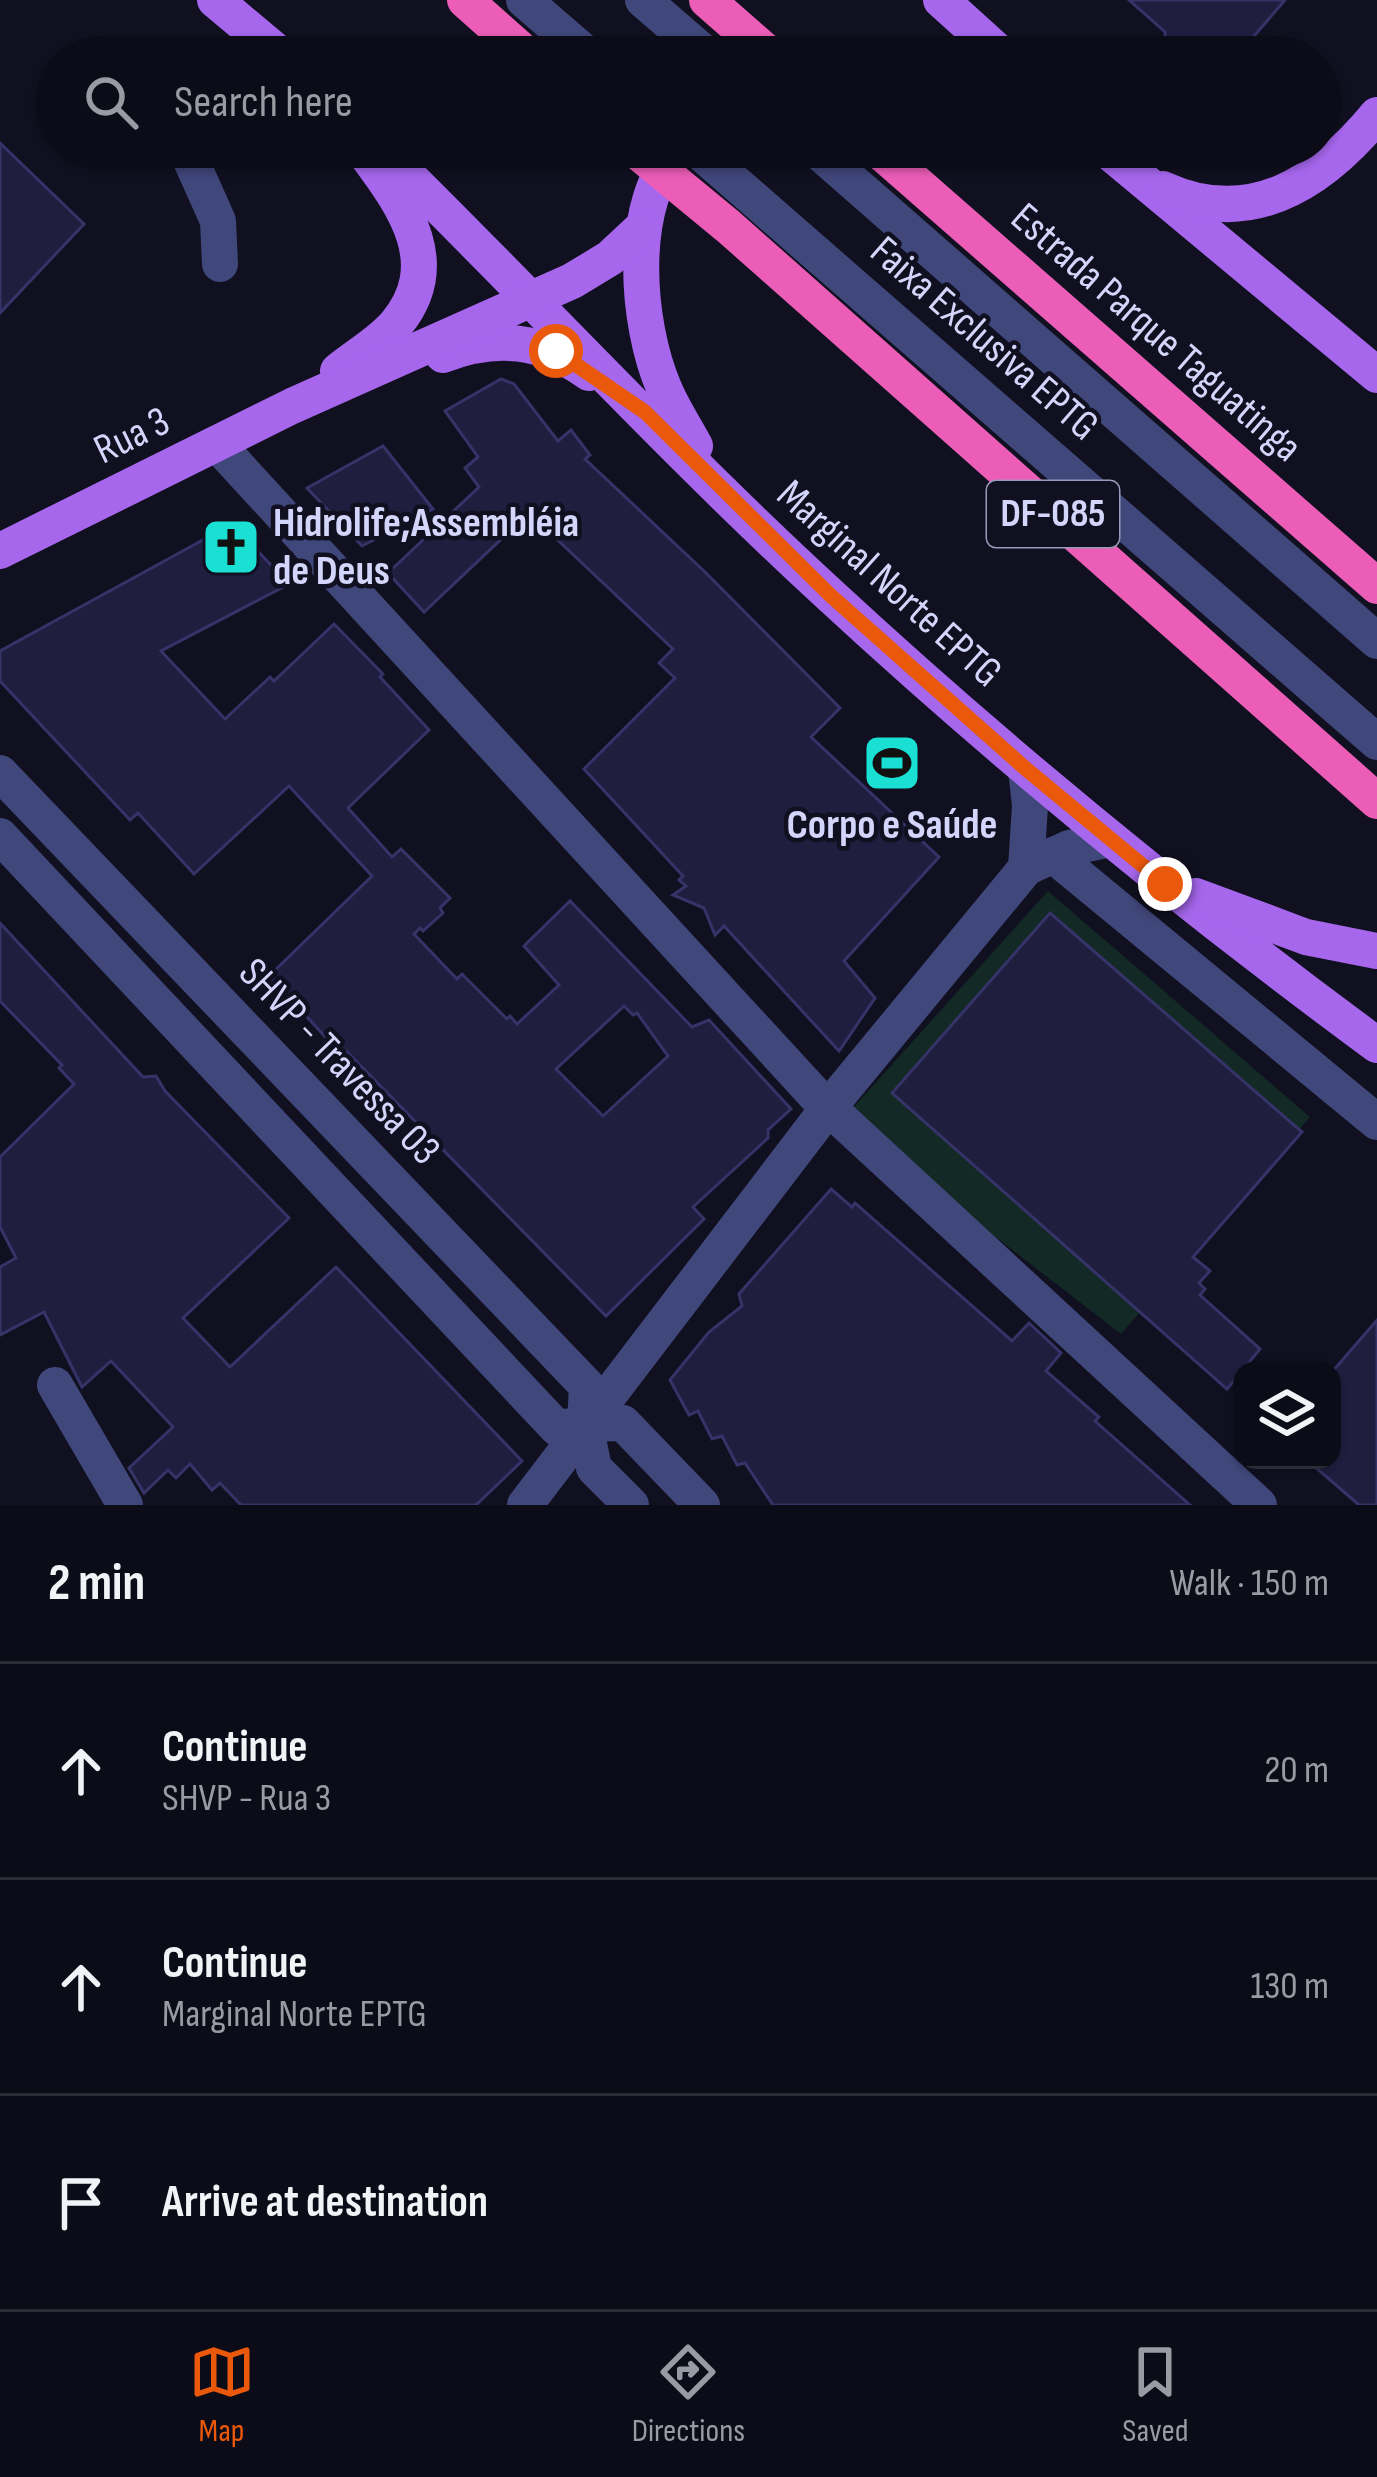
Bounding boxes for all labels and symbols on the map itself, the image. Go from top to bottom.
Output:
street label: Estrada Parque Taguatinga [1000,193,1312,473]
street label: Faixa Exclusiva EPTG [859,226,1109,452]
route start [529,324,583,378]
street label: Rua 3 [86,396,178,476]
street label: Marginal Norte EPTG [766,470,1012,698]
road number: DF-085 [987,481,1119,547]
place label: Hidrolife;Assembléia de Deus [273,498,579,597]
church icon: Hidrolife;Assembléia de Deus [200,516,262,578]
sports icon: Corpo e Saúde [861,732,923,794]
place label: Corpo e Saúde [787,800,997,851]
route end [1138,857,1192,911]
street label: SHVP - Travessa 03 [228,948,450,1176]

